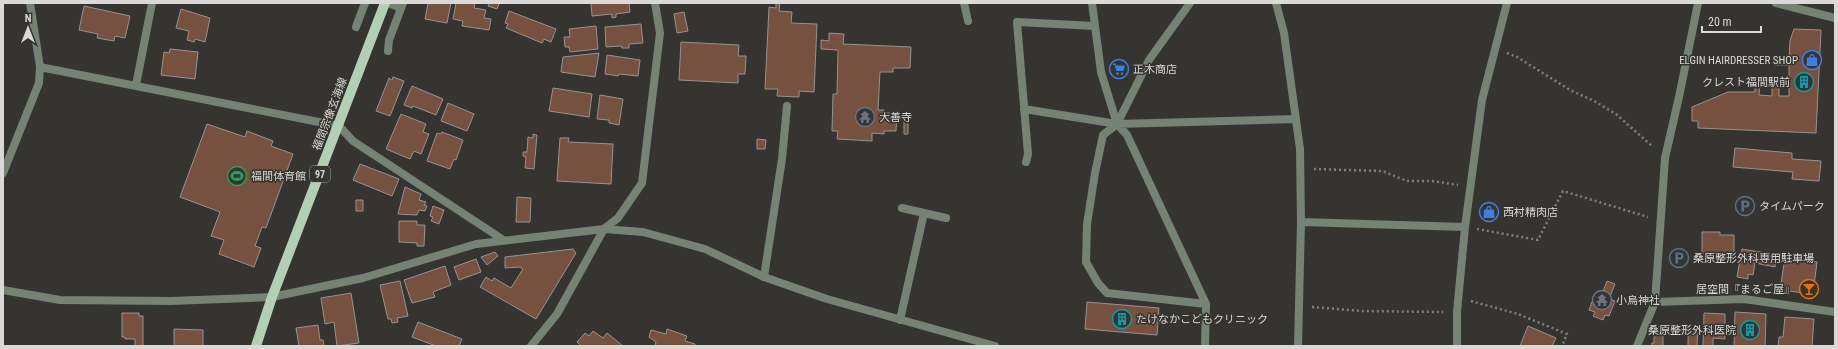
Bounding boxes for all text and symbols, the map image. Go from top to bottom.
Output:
north arrow [8,8,48,48]
scale bar [1702,8,1761,34]
text: N [25,12,32,25]
text: 20 m [1708,15,1732,29]
shop icon: ELGIN HAIRDRESSER SHOP [1801,49,1823,71]
place label: ELGIN HAIRDRESSER SHOP [1679,54,1798,67]
supermarket icon: 正木商店 [1108,58,1130,80]
place label: 正木商店 [1133,63,1177,76]
building icon: クレスト福間駅前 [1793,71,1815,93]
street label: 福間宗像玄海線 [310,76,350,152]
place label: クレスト福間駅前 [1702,76,1790,89]
temple icon: 大善寺 [854,106,876,128]
place label: 大善寺 [879,111,912,124]
sports icon: 福間体育館 [226,165,248,187]
road number: 97 [310,166,330,182]
place label: 福間体育館 [251,170,306,183]
parking icon: タイムパーク [1734,195,1756,217]
place label: タイムパーク [1759,200,1825,213]
shop icon: 西村精肉店 [1478,201,1500,223]
place label: 西村精肉店 [1503,206,1558,219]
parking icon: 桑原整形外科専用駐車場 [1668,247,1690,269]
place label: 桑原整形外科専用駐車場 [1693,252,1814,265]
bar icon: 居空間『まるご屋』 [1798,278,1820,300]
place label: 居空間『まるご屋』 [1696,283,1795,296]
temple icon: 小烏神社 [1591,289,1613,311]
place label: 小烏神社 [1616,294,1660,307]
building icon: たけなかこどもクリニック [1111,308,1133,330]
place label: たけなかこどもクリニック [1136,313,1268,326]
building icon: 桑原整形外科医院 [1739,319,1761,341]
place label: 桑原整形外科医院 [1648,324,1736,337]

